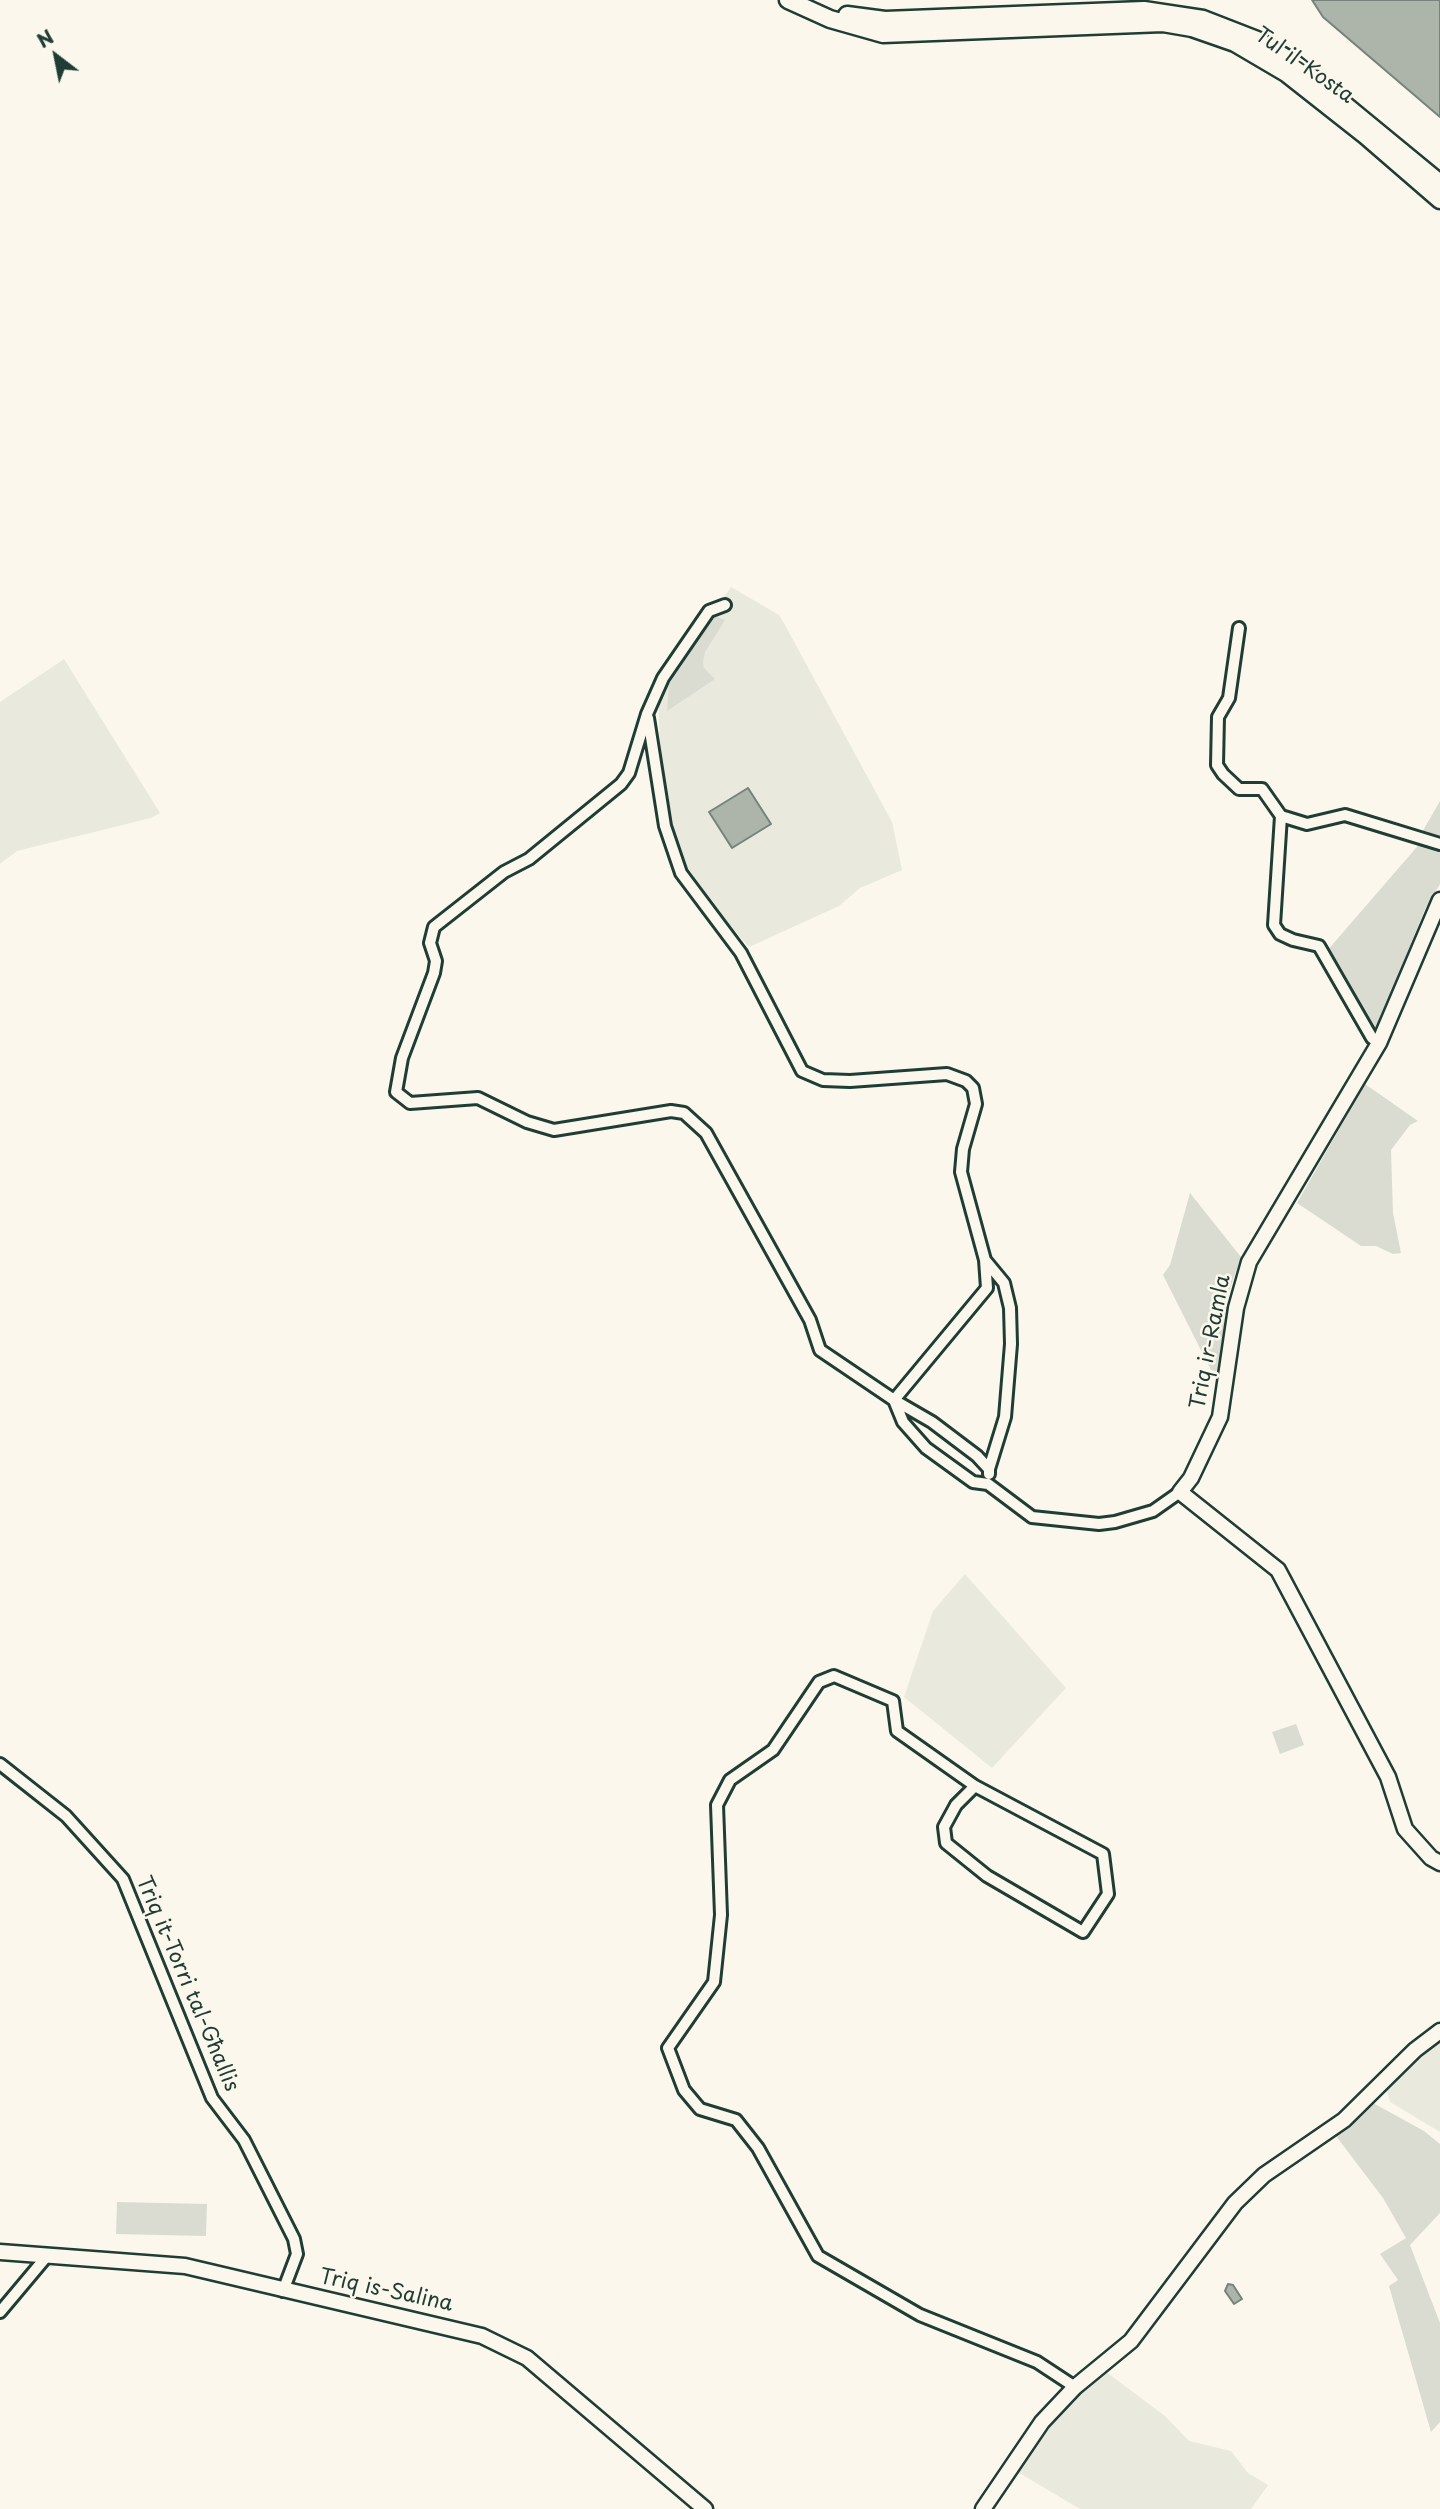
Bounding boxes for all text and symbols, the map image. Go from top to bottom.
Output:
north arrow [21,21,91,91]
text: N [31,22,59,54]
street label: Tul il-Kosta [1250,23,1358,109]
street label: Triq ir-Ramla [1186,1273,1236,1411]
street label: Triq it-Torri tal-Għallis [130,1873,244,2095]
street label: Triq is-Salina [317,2265,455,2317]

